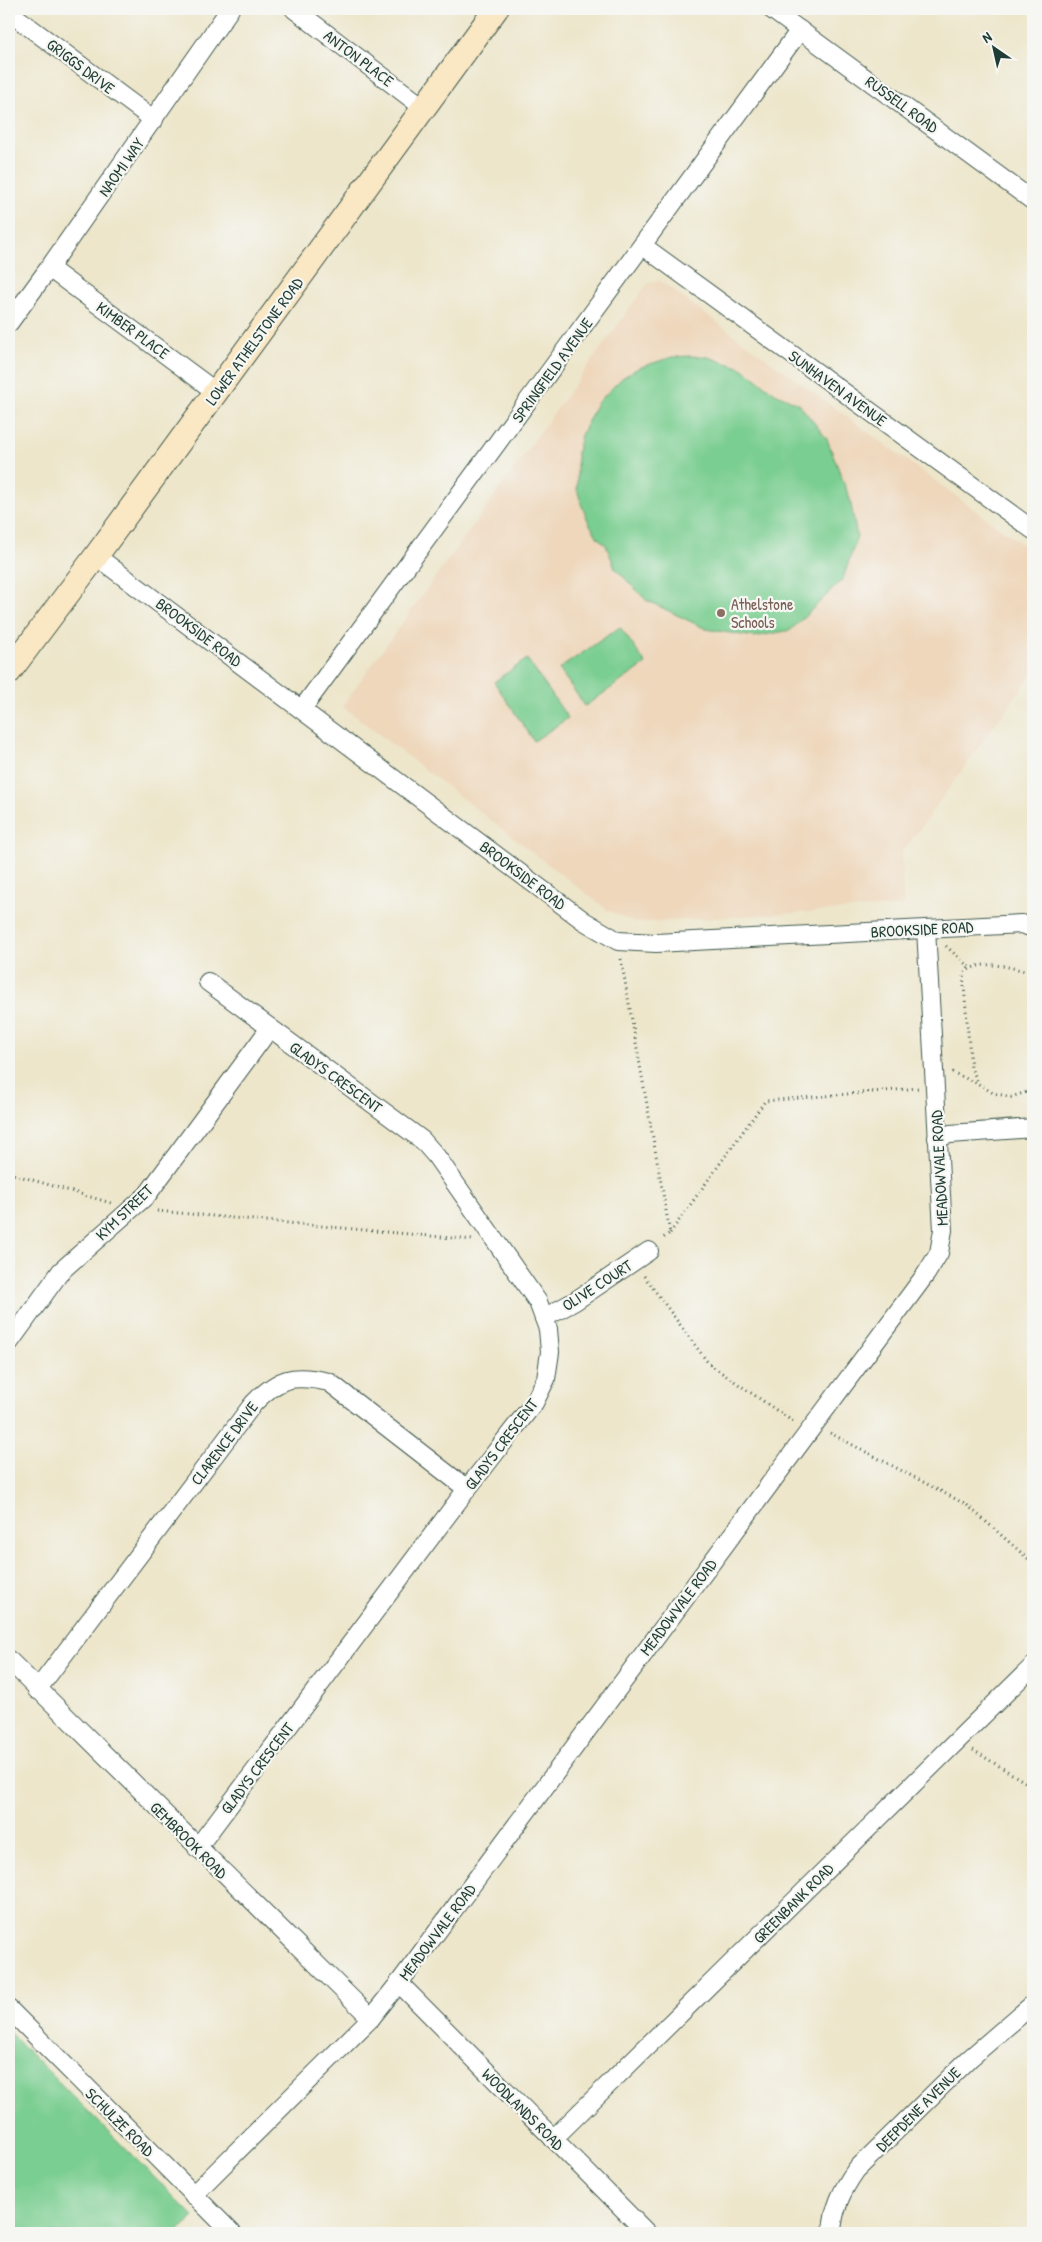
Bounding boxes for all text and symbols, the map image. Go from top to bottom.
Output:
north arrow [970,22,1020,72]
street label: ANTON PLACE [320,24,398,92]
text: N [978,27,995,47]
street label: GRIGGS DRIVE [43,33,119,99]
street label: RUSSELL ROAD [861,70,943,138]
street label: NAOMI WAY [93,133,149,201]
street label: LOWER ATHELSTONE ROAD [200,272,308,409]
street label: KIMBER PLACE [92,296,174,364]
street label: SPRINGFIELD AVENUE [506,313,598,427]
street label: SUNHAVEN AVENUE [784,345,892,431]
street label: BROOKSIDE ROAD [151,592,247,672]
place label: Athelstone Schools [731,593,794,633]
marker: Athelstone Schools [715,607,727,619]
street label: BROOKSIDE ROAD [475,835,571,915]
street label: BROOKSIDE ROAD [870,915,974,943]
street label: GLADYS CRESCENT [285,1036,387,1118]
street label: MEADOWVALE ROAD [925,1109,953,1226]
street label: KYM STREET [90,1179,158,1245]
street label: OLIVE COURT [558,1254,637,1316]
street label: GLADYS CRESCENT [459,1393,543,1494]
street label: CLARENCE DRIVE [185,1397,263,1489]
street label: MEADOWVALE ROAD [634,1554,722,1660]
street label: GLADYS CRESCENT [215,1717,299,1818]
street label: GEMBROOK ROAD [145,1796,233,1884]
street label: GREENBANK ROAD [748,1858,838,1948]
street label: MEADOWVALE ROAD [393,1879,481,1985]
street label: DEEPDENE AVENUE [871,2062,965,2156]
street label: WOODLANDS ROAD [477,2063,569,2155]
street label: SCHULZE ROAD [81,2083,159,2161]

